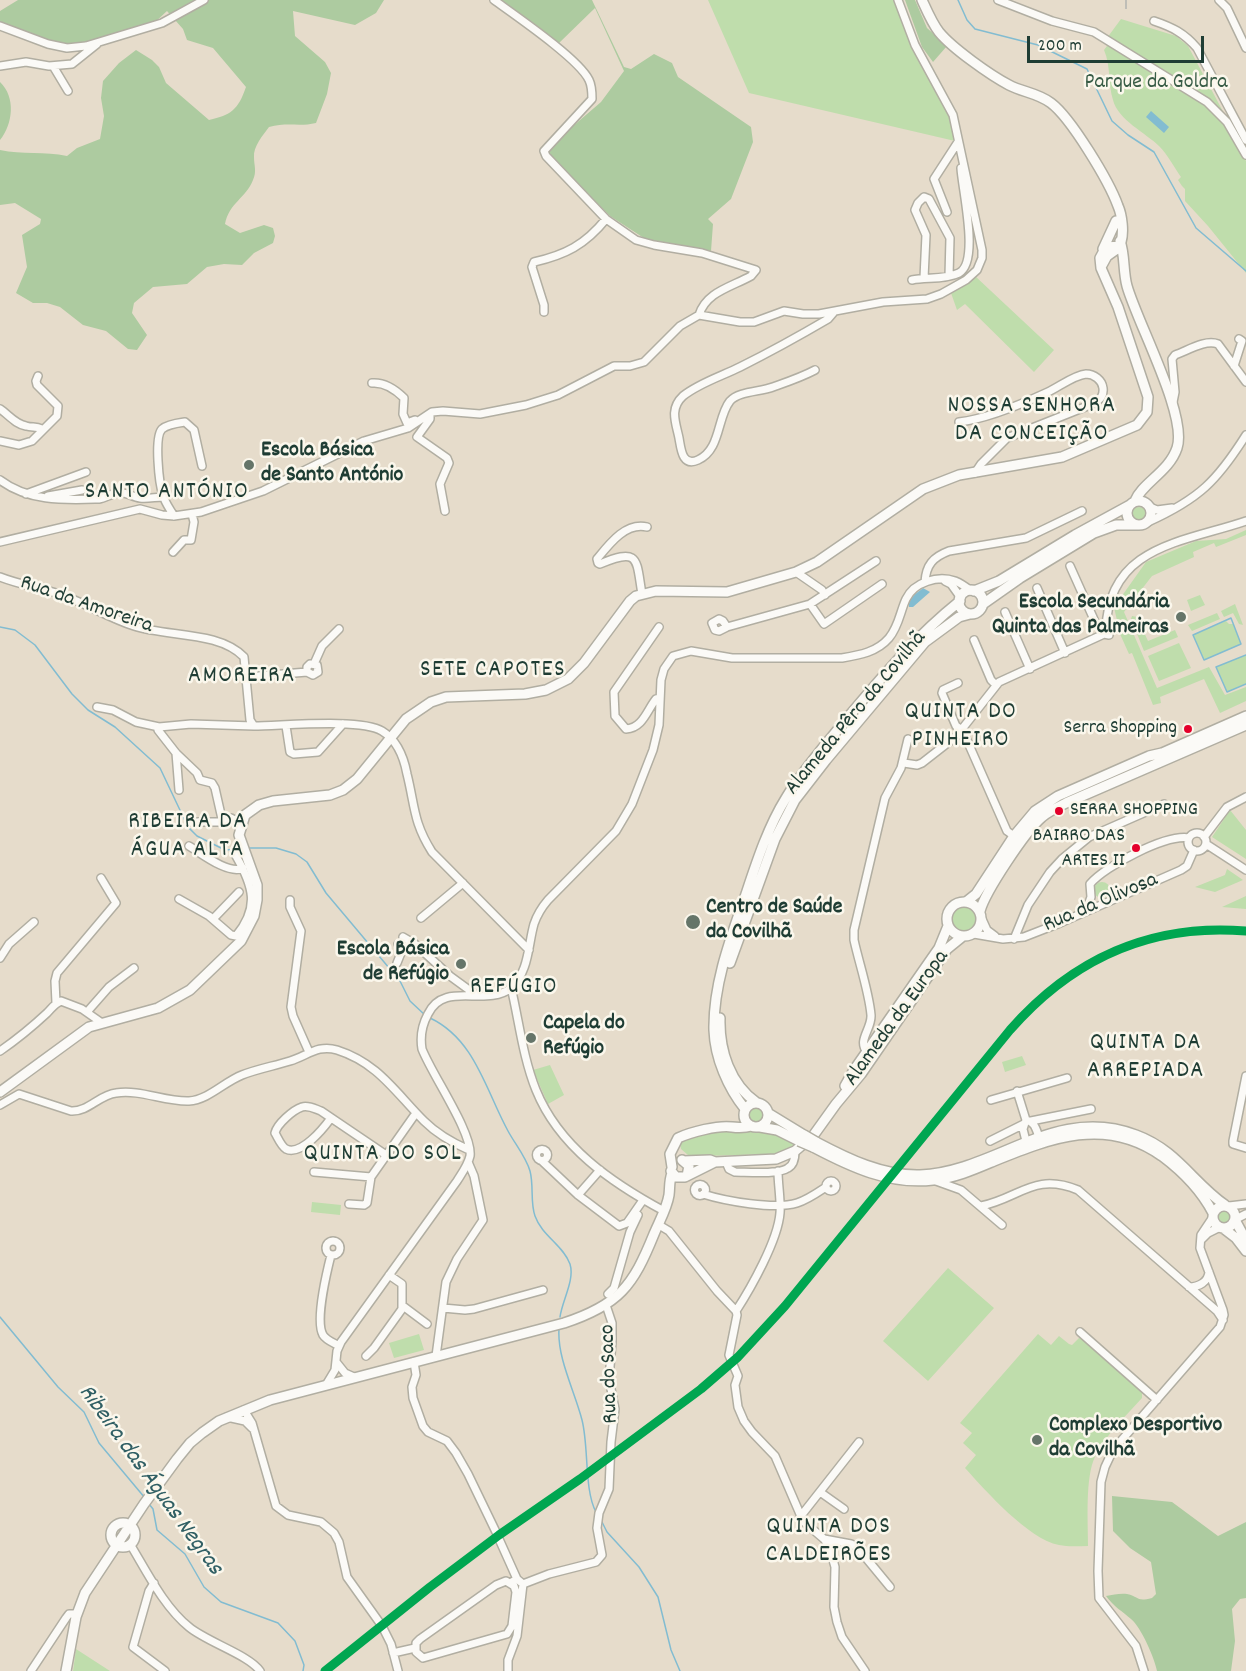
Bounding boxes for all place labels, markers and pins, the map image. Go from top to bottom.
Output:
place label: Escola Básica de Santo António [261,439,403,490]
marker: Escola Básica de Santo António [242,458,256,472]
place label: Escola Secundária Quinta das Palmeiras [992,591,1169,642]
marker: Escola Secundária Quinta das Palmeiras [1174,610,1188,624]
place label: Serra Shopping [1064,717,1177,741]
marker: Serra Shopping [1182,723,1194,735]
place label: SERRA SHOPPING [1070,799,1198,823]
marker: SERRA SHOPPING [1053,805,1065,817]
place label: BAIRRO DAS ARTES II [1033,825,1125,872]
marker: BAIRRO DAS ARTES II [1130,842,1142,854]
place label: Centro de Saúde da Covilhã [706,896,842,948]
marker: Centro de Saúde da Covilhã [684,913,702,931]
place label: Escola Básica de Refúgio [337,938,449,990]
marker: Escola Básica de Refúgio [454,957,468,971]
place label: Capela do Refúgio [543,1012,625,1064]
marker: Capela do Refúgio [524,1031,538,1045]
place label: Complexo Desportivo da Covilhã [1049,1414,1222,1466]
marker: Complexo Desportivo da Covilhã [1030,1433,1044,1447]

